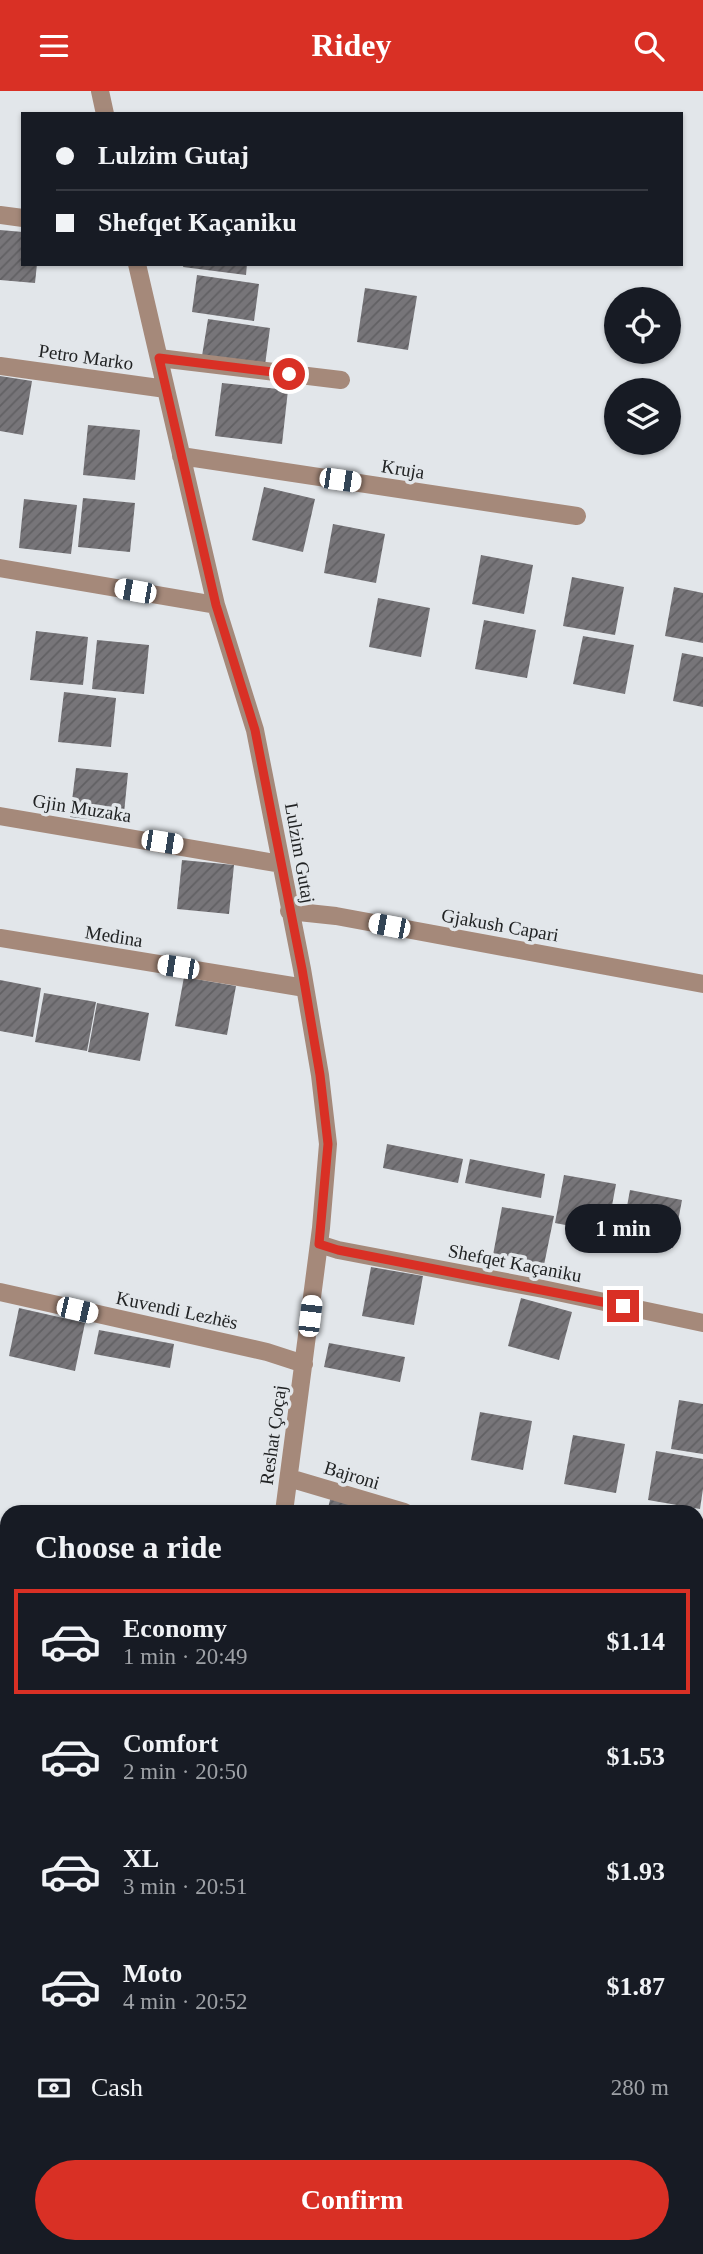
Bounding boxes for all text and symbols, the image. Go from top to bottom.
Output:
icon: menu [35,27,73,65]
text: Ridey [312,27,392,63]
icon: search [630,27,668,65]
text: Lulzim Gutaj [98,141,249,170]
text: Shefqet Kaçaniku [98,208,297,237]
map controls [604,287,681,455]
button: locate [604,287,681,364]
street label: Petro Marko [37,340,135,374]
route start [273,358,305,390]
button: layers [604,378,681,455]
street label: Kruja [380,455,427,483]
car [318,467,363,493]
car [113,577,158,605]
street label: Gjin Muzaka [31,790,133,826]
street label: Lulzim Gutaj [281,801,319,905]
car [140,828,185,856]
street label: Gjakush Capari [440,904,560,946]
car [367,912,412,940]
street label: Medina [84,921,145,951]
car [156,953,201,981]
callout: 1 min [565,1205,681,1253]
text: 1 min [595,1216,651,1241]
street label: Shefqet Kaçaniku [446,1240,584,1286]
street label: Kuvendi Lezhës [114,1287,240,1333]
route end [607,1290,639,1322]
car [298,1294,323,1338]
car [55,1295,100,1325]
street label: Reshat Çoçaj [256,1384,290,1486]
street label: Bajroni [322,1457,382,1493]
text: Choose a ride [35,1529,222,1565]
icon: car [39,1610,102,1673]
text: Economy [123,1614,227,1643]
text: $1.14 [607,1627,665,1656]
text: 1 min · 20:49 [123,1644,248,1669]
icon: car [39,1725,102,1788]
text: Comfort [123,1729,218,1758]
text: $1.53 [607,1742,665,1771]
text: 2 min · 20:50 [123,1759,248,1784]
icon: car [39,1840,102,1903]
text: XL [123,1844,159,1873]
text: $1.93 [607,1857,665,1886]
text: 3 min · 20:51 [123,1874,248,1899]
icon: car [39,1955,102,2018]
text: Moto [123,1959,182,1988]
text: $1.87 [607,1972,665,2001]
text: 4 min · 20:52 [123,1989,248,2014]
icon: cash [35,2069,73,2107]
text: Cash [91,2073,143,2102]
text: 280 m [611,2075,669,2100]
button: Confirm [35,2160,669,2240]

